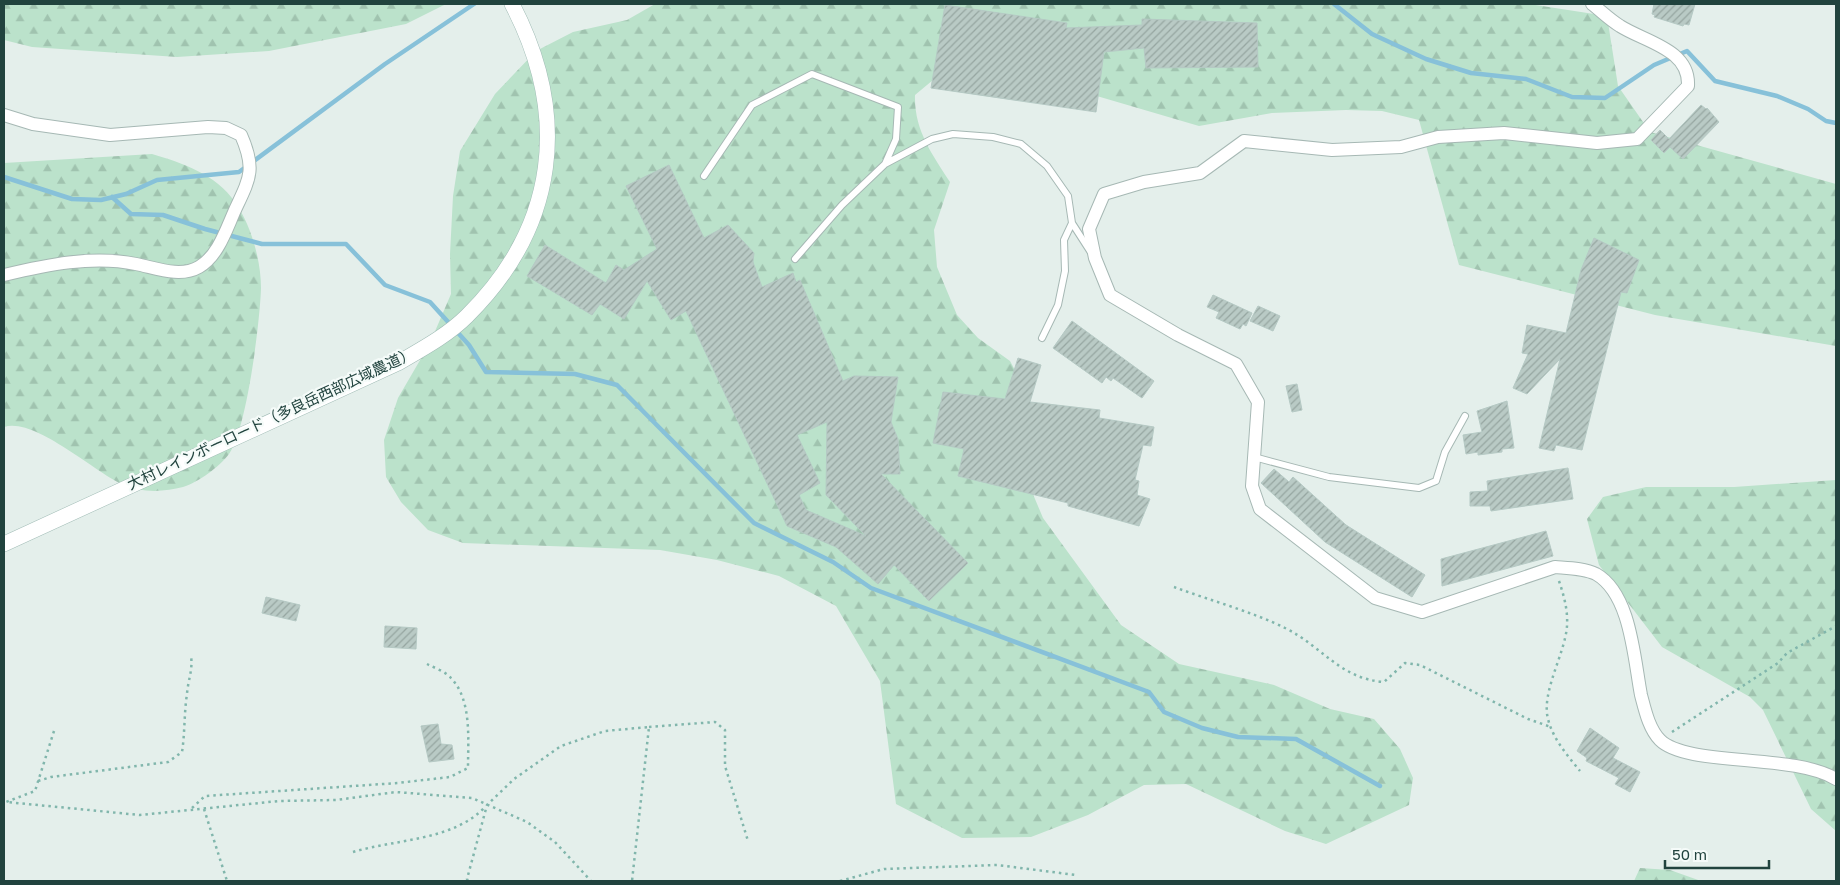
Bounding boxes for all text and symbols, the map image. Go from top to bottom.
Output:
street label: 大村レインボーロード（多良岳西部広域農道） [124,343,417,493]
scale bar [1665,838,1769,870]
text: 50 m [1672,845,1707,863]

